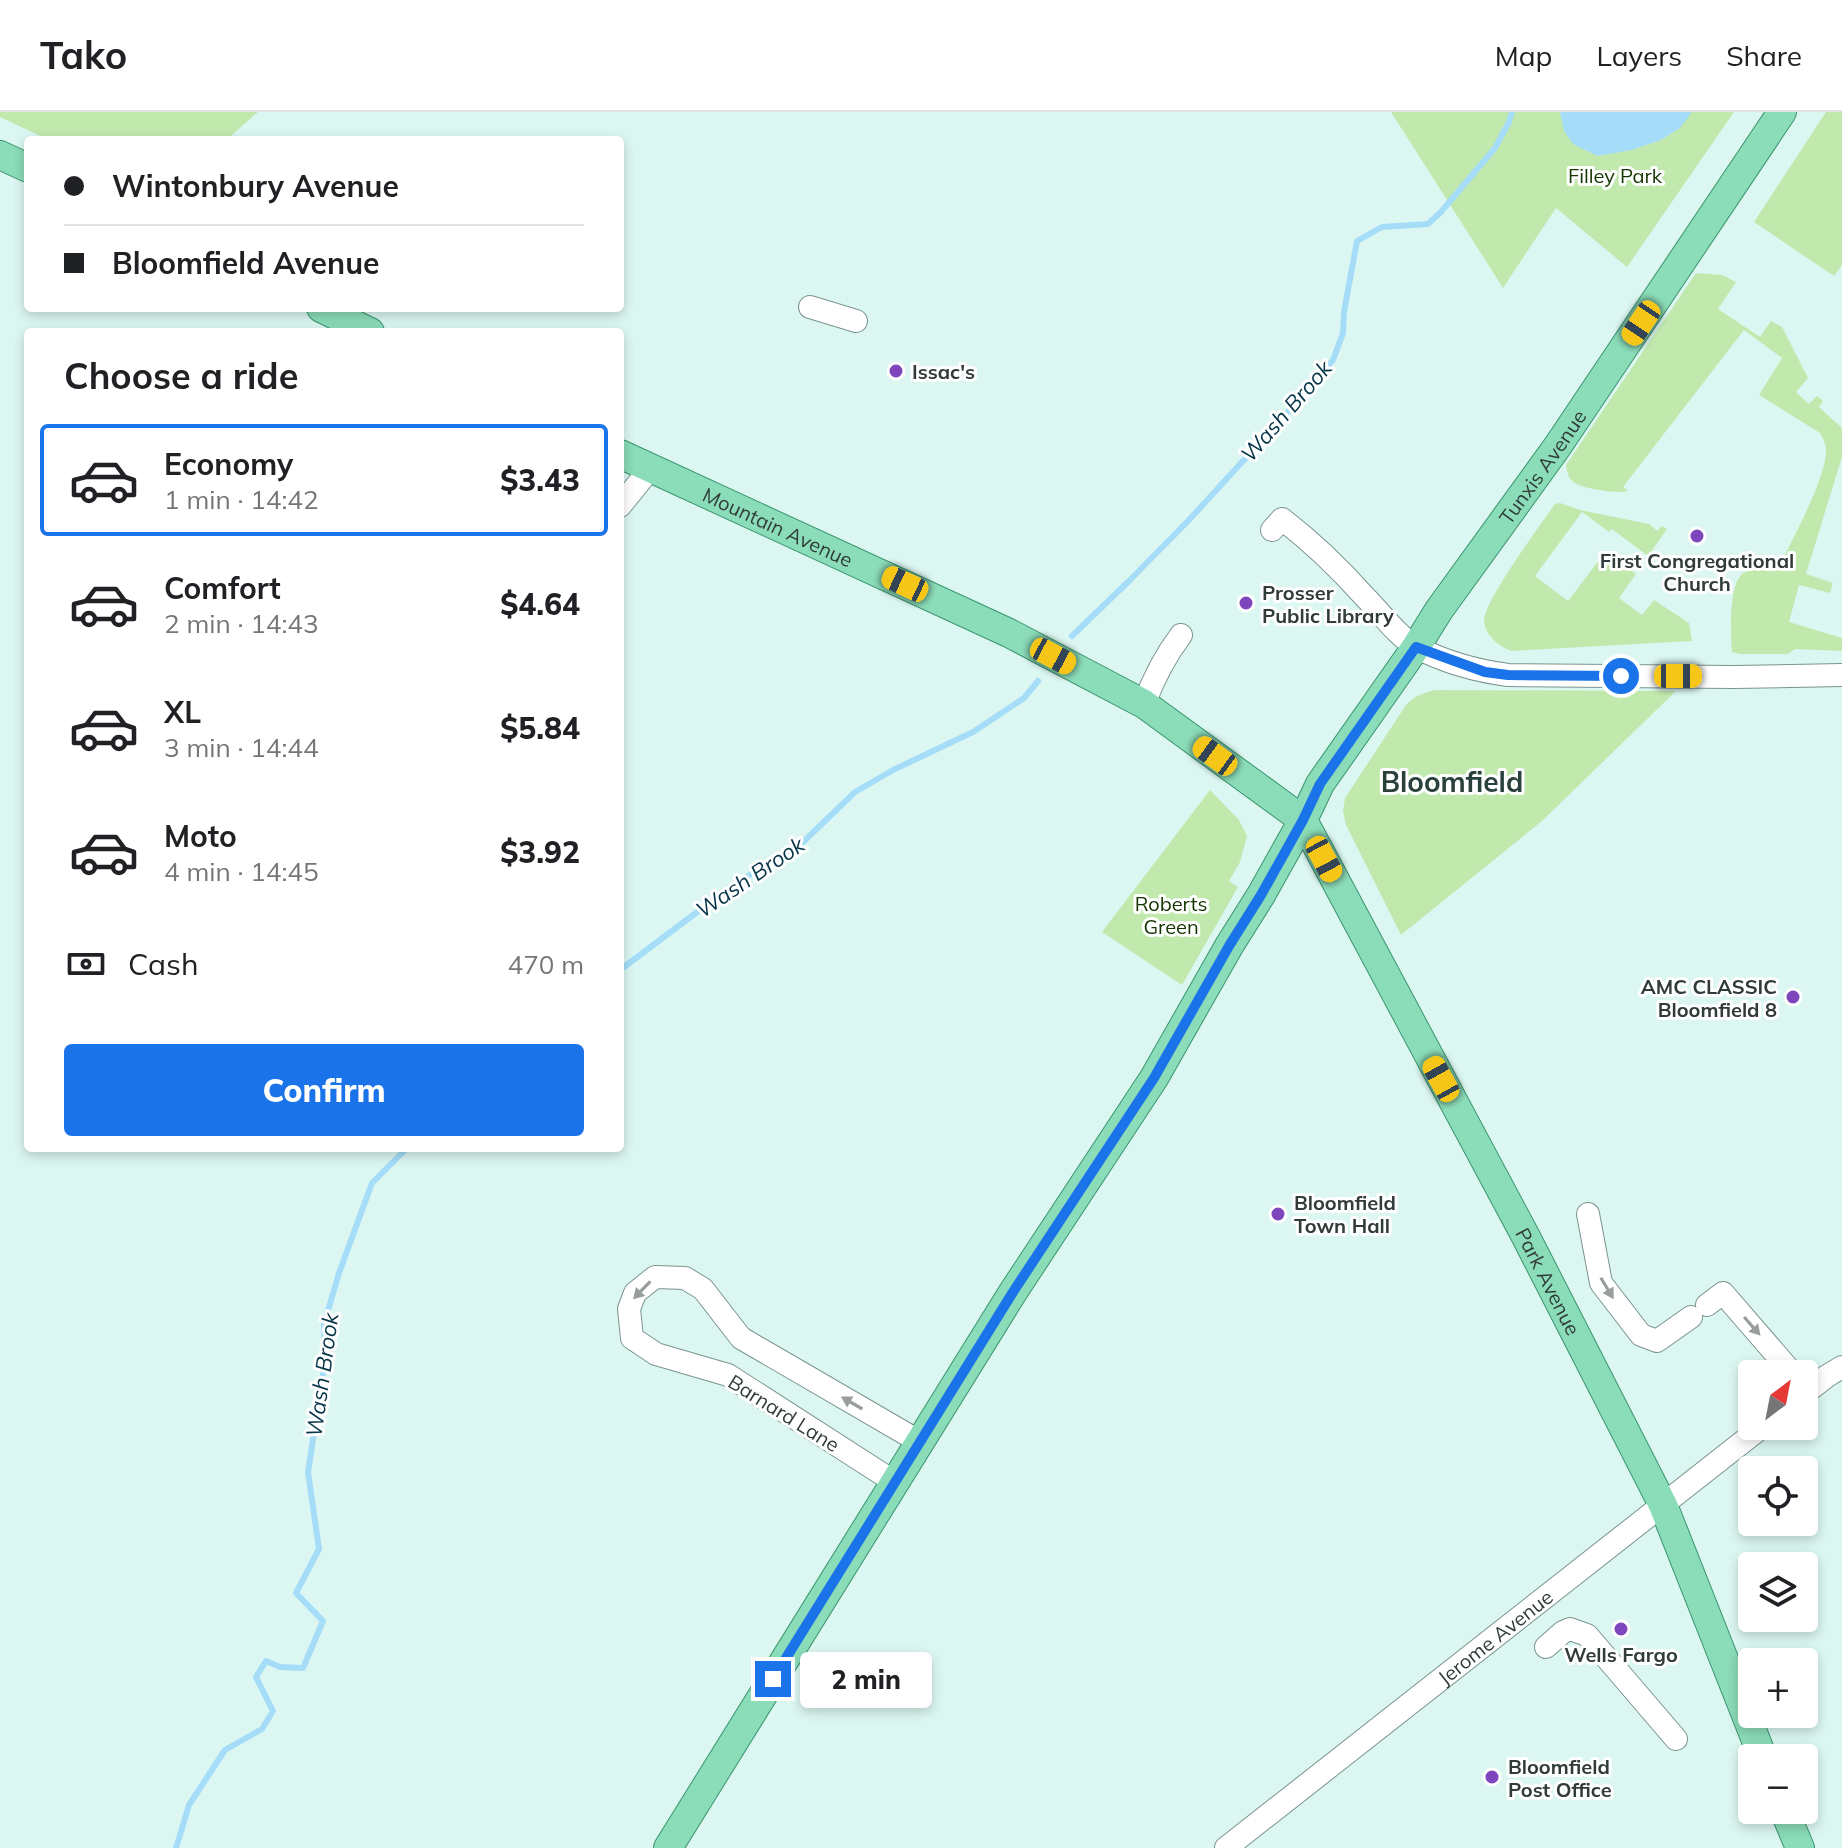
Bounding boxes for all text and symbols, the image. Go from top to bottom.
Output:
text: Tako [40,31,127,79]
text: Map [1495,38,1552,73]
text: Layers [1596,38,1682,73]
text: Share [1726,38,1802,73]
park label: Filley Park [1568,163,1663,188]
text: Wintonbury Avenue [112,167,399,205]
text: Bloomfield Avenue [112,244,379,282]
car [1618,296,1664,350]
text: Choose a ride [64,353,298,398]
water label: Wash Brook [1234,354,1338,467]
place label: Issac's [912,359,975,384]
marker: Issac's [887,362,905,380]
street label: Tunxis Avenue [1493,405,1591,529]
icon: car [68,444,140,516]
text: Economy [164,445,293,483]
text: $3.43 [500,461,580,499]
street label: Mountain Avenue [699,481,857,572]
text: 1 min · 14:42 [164,483,319,516]
marker: First Congregational Church [1688,527,1706,545]
place label: First Congregational Church [1600,548,1794,596]
car [878,563,932,605]
icon: car [68,568,140,640]
text: Comfort [164,569,281,607]
place label: Prosser Public Library [1262,580,1394,628]
text: $4.64 [500,585,580,623]
marker: Prosser Public Library [1237,594,1255,612]
text: 2 min · 14:43 [164,607,319,640]
car [1026,634,1080,678]
route start [1603,658,1639,694]
car [1654,664,1702,688]
icon: car [68,692,140,764]
text: XL [164,693,201,731]
text: $5.84 [500,709,580,747]
text: 3 min · 14:44 [164,731,319,764]
car [1189,732,1241,780]
district label: Bloomfield [1381,764,1523,799]
icon: car [68,816,140,888]
text: Moto [164,817,237,855]
water label: Wash Brook [690,830,810,924]
car [1302,832,1346,886]
text: $3.92 [500,833,580,871]
text: 4 min · 14:45 [164,855,319,888]
park label: Roberts Green [1135,891,1207,939]
icon: cash [64,942,108,986]
text: Cash [128,945,199,983]
text: 470 m [508,948,584,981]
place label: AMC CLASSIC Bloomfield 8 [1641,974,1777,1022]
marker: AMC CLASSIC Bloomfield 8 [1784,988,1802,1006]
button: Confirm [64,1044,584,1136]
car [1419,1052,1463,1106]
place label: Bloomfield Town Hall [1294,1190,1396,1238]
marker: Bloomfield Town Hall [1269,1205,1287,1223]
street label: Park Avenue [1511,1223,1586,1339]
one-way arrow [1600,1277,1614,1299]
one-way arrow [633,1280,652,1299]
water label: Wash Brook [299,1310,345,1439]
one-way arrow [1742,1316,1760,1336]
north arrow [1738,1360,1818,1440]
map controls [1738,1360,1818,1824]
street label: Barnard Lane [724,1369,844,1457]
one-way arrow [841,1396,863,1410]
button: locate [1738,1456,1818,1536]
button: layers [1738,1552,1818,1632]
street label: Jerome Avenue [1432,1584,1557,1690]
marker: Wells Fargo [1612,1620,1630,1638]
place label: Wells Fargo [1564,1642,1678,1667]
button: + [1738,1648,1818,1728]
callout: 2 min [801,1651,933,1707]
route end [755,1661,791,1697]
text: 2 min [831,1663,901,1696]
button: − [1738,1744,1818,1824]
place label: Bloomfield Post Office [1508,1754,1612,1802]
marker: Bloomfield Post Office [1483,1768,1501,1786]

